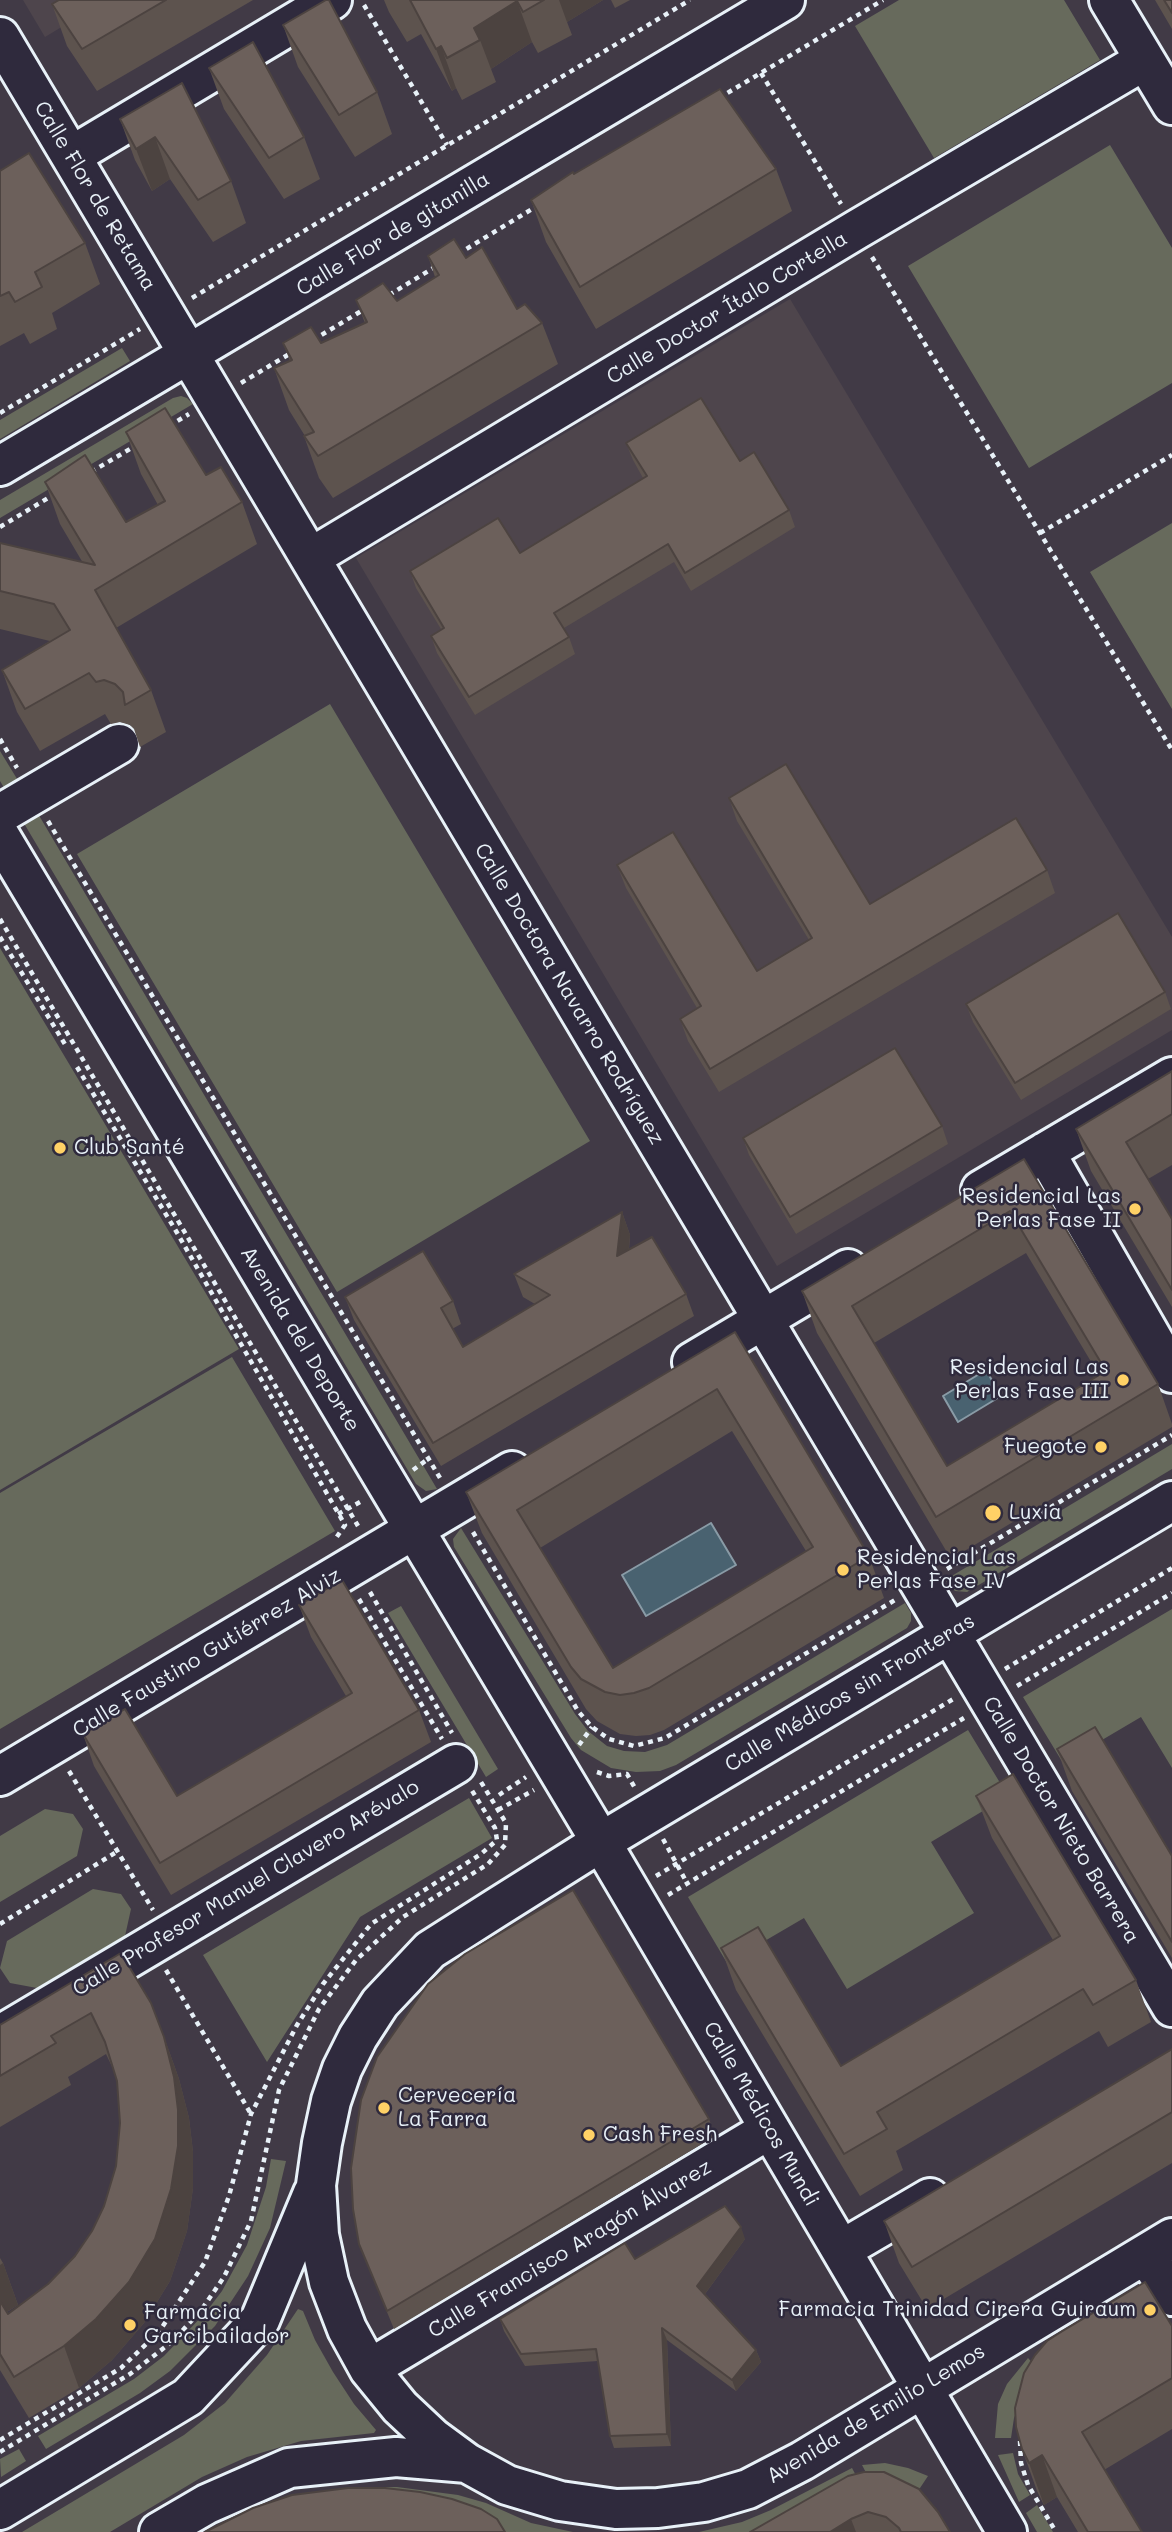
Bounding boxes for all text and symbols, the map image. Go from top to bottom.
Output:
street label: Calle Flor de Retama [28,97,162,295]
street label: Calle Flor de gitanilla [292,166,494,302]
street label: Calle Doctor Ítalo Cortella [602,226,852,390]
street label: Calle Doctora Navarro Rodríguez [469,839,669,1149]
place label: Club Santé [74,1135,185,1161]
marker: Club Santé [52,1140,68,1156]
place label: Residencial Las Perlas Fase II [962,1184,1121,1234]
marker: Residencial Las Perlas Fase II [1127,1201,1143,1217]
street label: Avenida del Deporte [235,1242,365,1436]
place label: Residencial Las Perlas Fase III [950,1355,1109,1405]
marker: Residencial Las Perlas Fase III [1115,1372,1131,1388]
place label: Fuegote [1004,1434,1087,1460]
marker: Fuegote [1093,1439,1109,1455]
place label: Luxia [1009,1500,1062,1526]
marker: Luxia [983,1503,1003,1523]
place label: Residencial Las Perlas Fase IV [857,1545,1016,1595]
marker: Residencial Las Perlas Fase IV [835,1562,851,1578]
street label: Calle Faustino Gutiérrez Alviz [68,1563,346,1743]
street label: Calle Médicos sin Fronteras [721,1608,979,1778]
street label: Calle Doctor Nieto Barrera [977,1692,1145,1948]
street label: Calle Profesor Manuel Clavero Arévalo [68,1774,424,2002]
street label: Calle Médicos Mundi [698,2017,824,2211]
place label: Cervecería La Farra [398,2083,516,2133]
marker: Cervecería La Farra [376,2100,392,2116]
place label: Cash Fresh [603,2122,717,2148]
marker: Cash Fresh [581,2127,597,2143]
street label: Calle Francisco Aragón Álvarez [424,2154,716,2344]
place label: Farmacia Trinidad Cirera Guiraum [778,2297,1136,2323]
place label: Farmacia Garcibailador [144,2300,290,2350]
marker: Farmacia Trinidad Cirera Guiraum [1142,2302,1158,2318]
marker: Farmacia Garcibailador [122,2317,138,2333]
street label: Avenida de Emilio Lemos [762,2339,990,2489]

